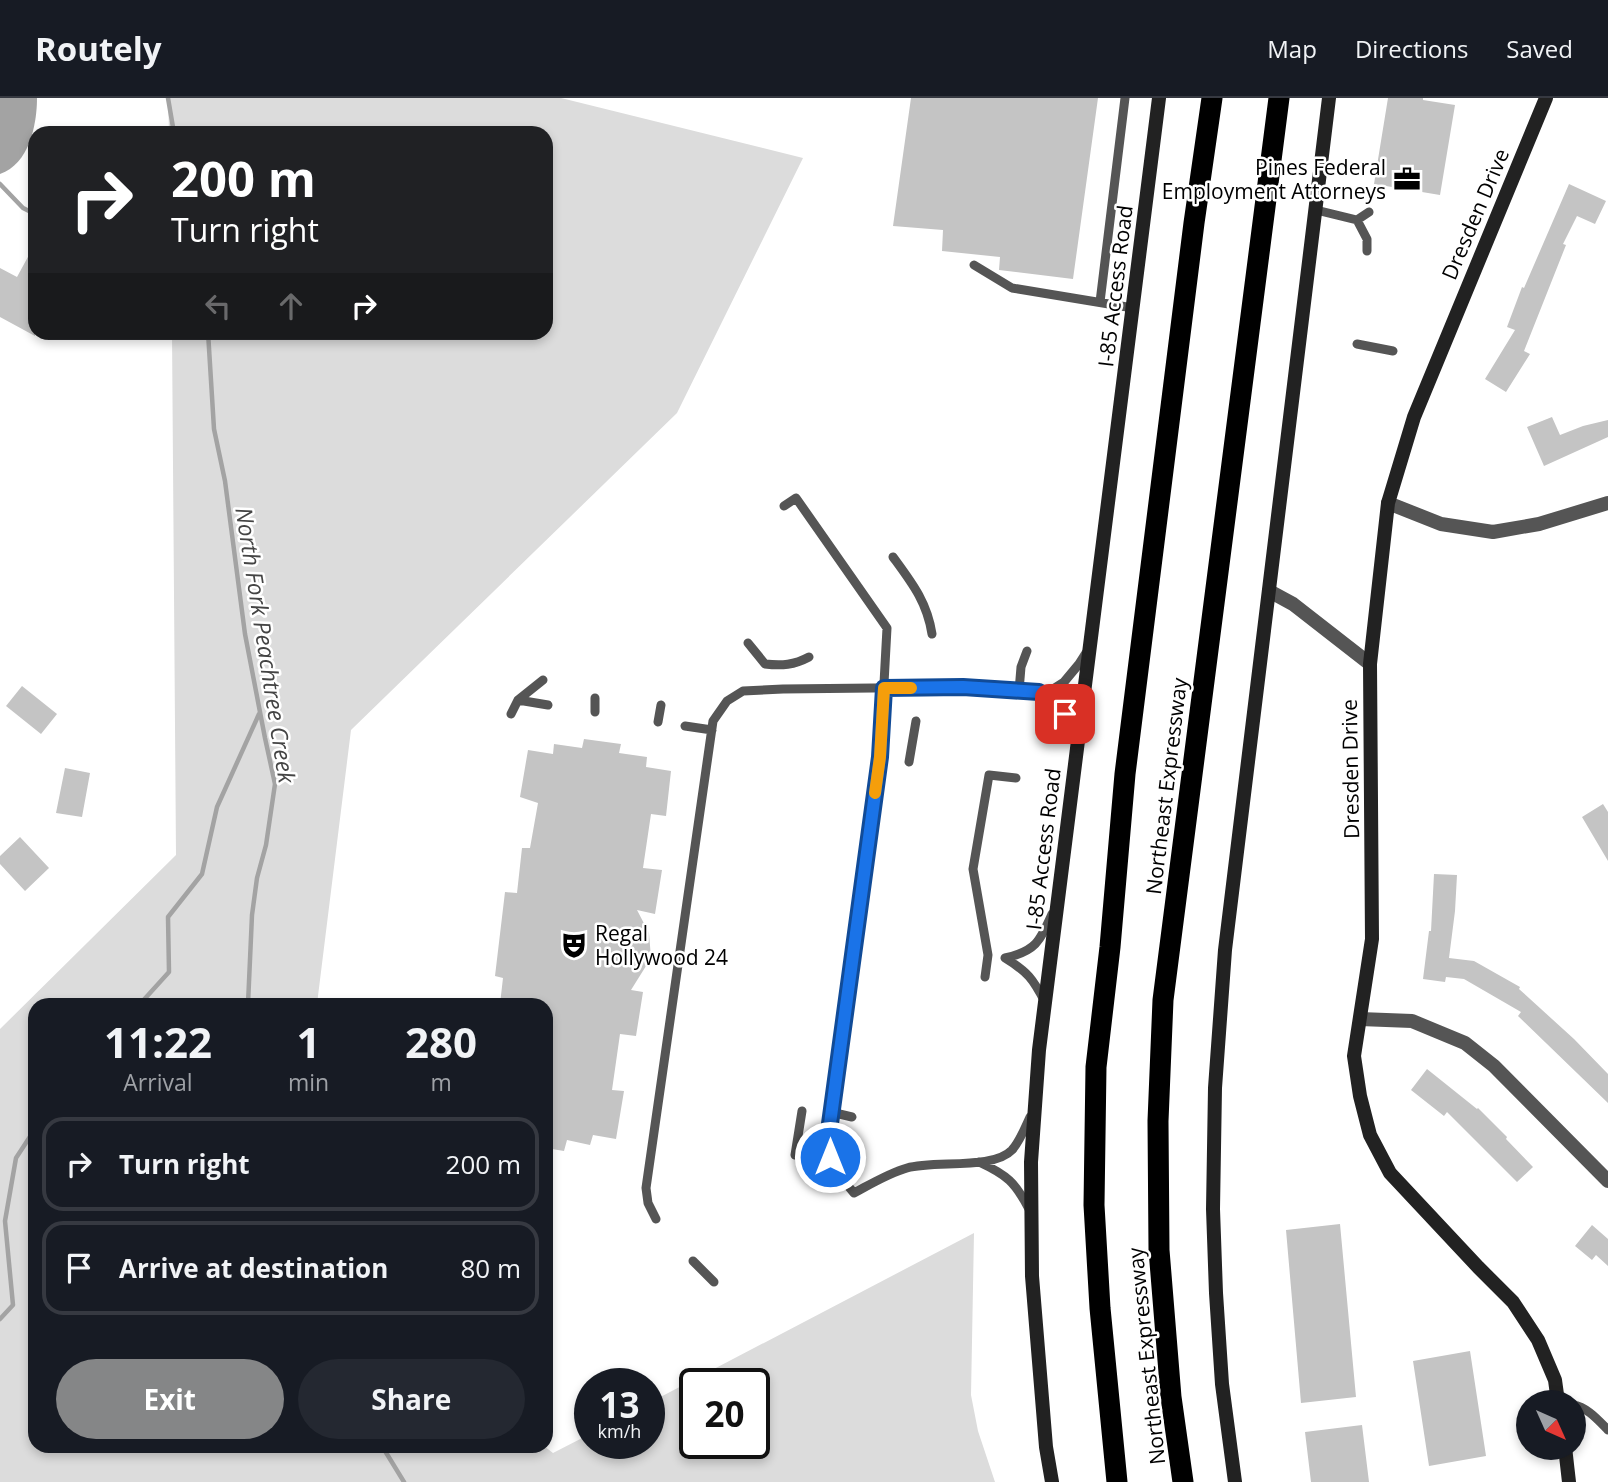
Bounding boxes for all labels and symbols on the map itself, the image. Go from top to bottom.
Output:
street label: Dresden Drive [1435,144,1515,284]
place label: Pines Federal Employment Attorneys [1162,153,1386,205]
office icon: Pines Federal Employment Attorneys [1392,164,1422,194]
street label: I-85 Access Road [1091,203,1139,369]
water label: North Fork Peachtree Creek [228,505,304,786]
street label: Northeast Expressway [1139,676,1193,896]
pin [1035,684,1095,744]
street label: Dresden Drive [1335,699,1365,839]
street label: I-85 Access Road [1019,766,1067,932]
place label: Regal Hollywood 24 [595,919,728,971]
theatre icon: Regal Hollywood 24 [559,930,589,960]
position arrow [793,1120,867,1194]
street label: Northeast Expressway [1121,1246,1171,1466]
speed limit sign: 20 [679,1368,770,1459]
north arrow [1516,1390,1586,1460]

